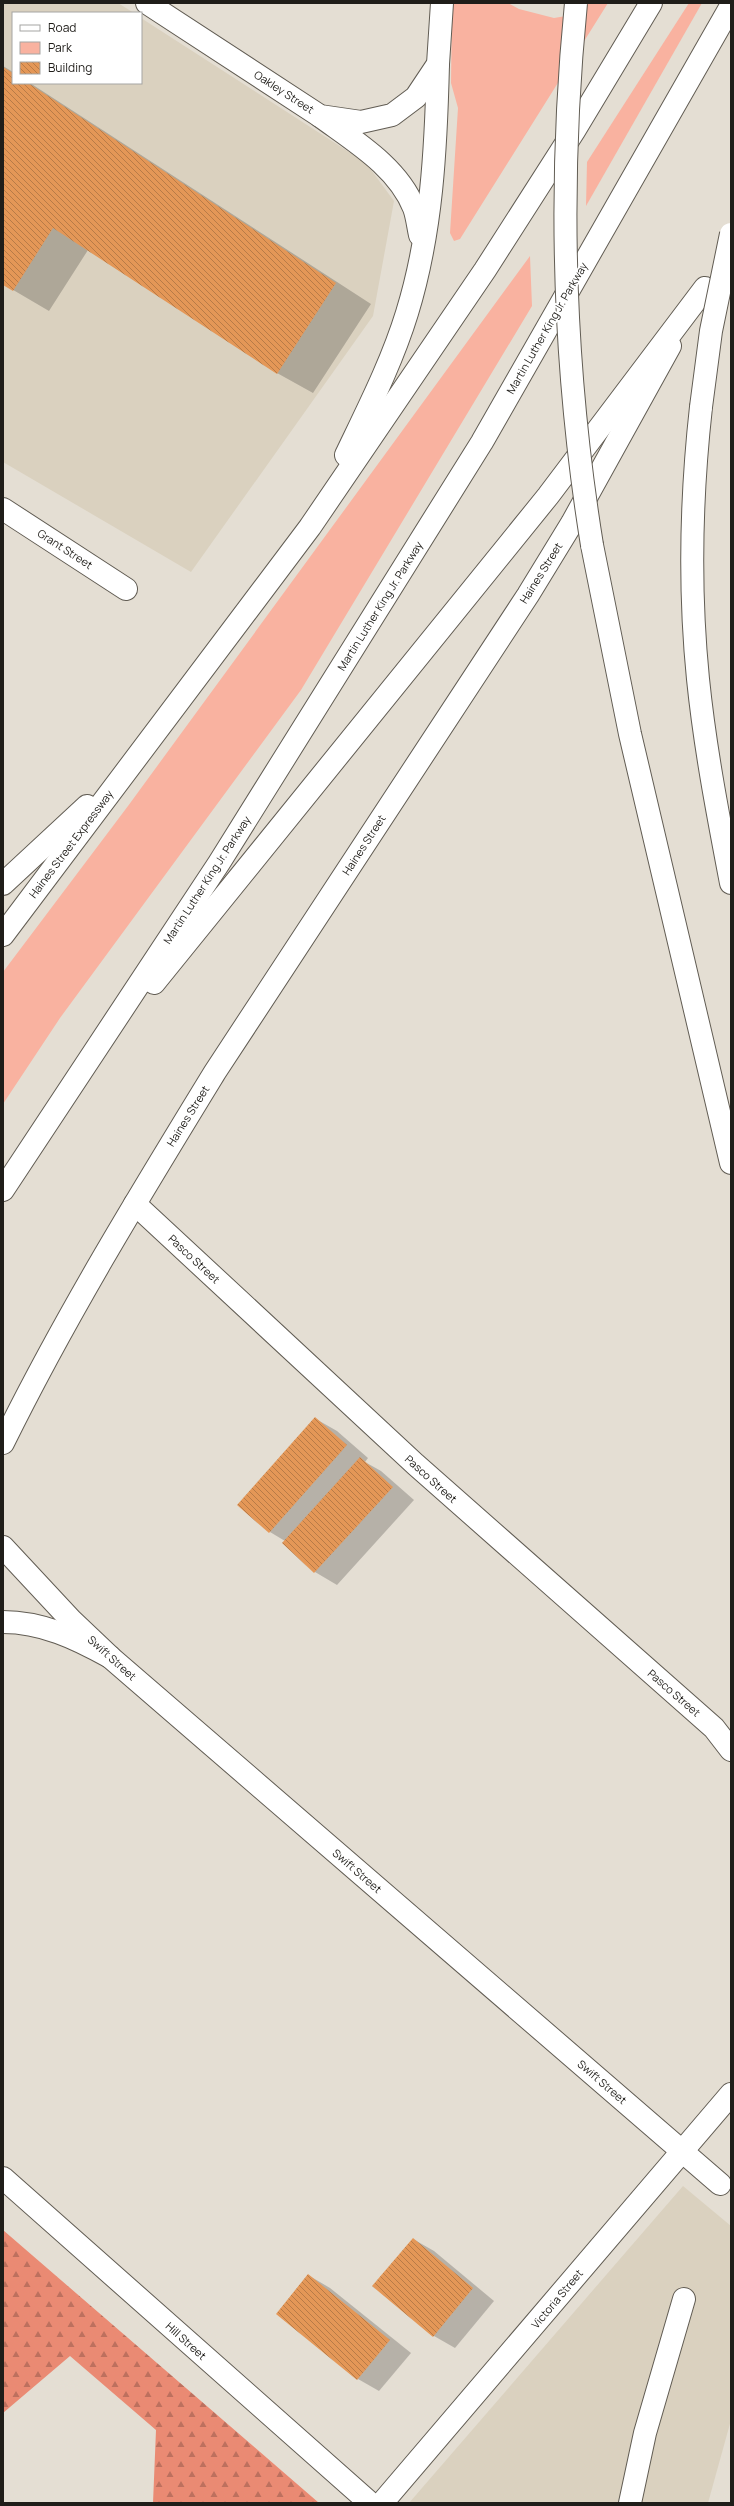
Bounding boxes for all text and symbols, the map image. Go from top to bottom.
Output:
legend [12,12,142,84]
text: Road [48,19,76,36]
text: Park [48,39,73,56]
text: Building [48,59,92,76]
street label: Oakley Street [251,67,317,117]
street label: Martin Luther King Jr. Parkway [503,259,591,396]
street label: Grant Street [35,525,96,572]
street label: Martin Luther King Jr. Parkway [334,538,426,673]
street label: Haines Street [516,539,565,606]
street label: Haines Street Expressway [25,787,116,901]
street label: Haines Street [338,812,389,878]
street label: Martin Luther King Jr. Parkway [159,813,254,947]
street label: Haines Street [163,1082,212,1149]
street label: Pasco Street [165,1231,223,1286]
street label: Pasco Street [402,1451,461,1506]
street label: Swift Street [85,1632,140,1683]
street label: Pasco Street [645,1666,704,1720]
street label: Swift Street [330,1845,385,1896]
street label: Swift Street [575,2056,630,2107]
street label: Victoria Street [527,2266,586,2331]
street label: Hill Street [163,2318,210,2363]

